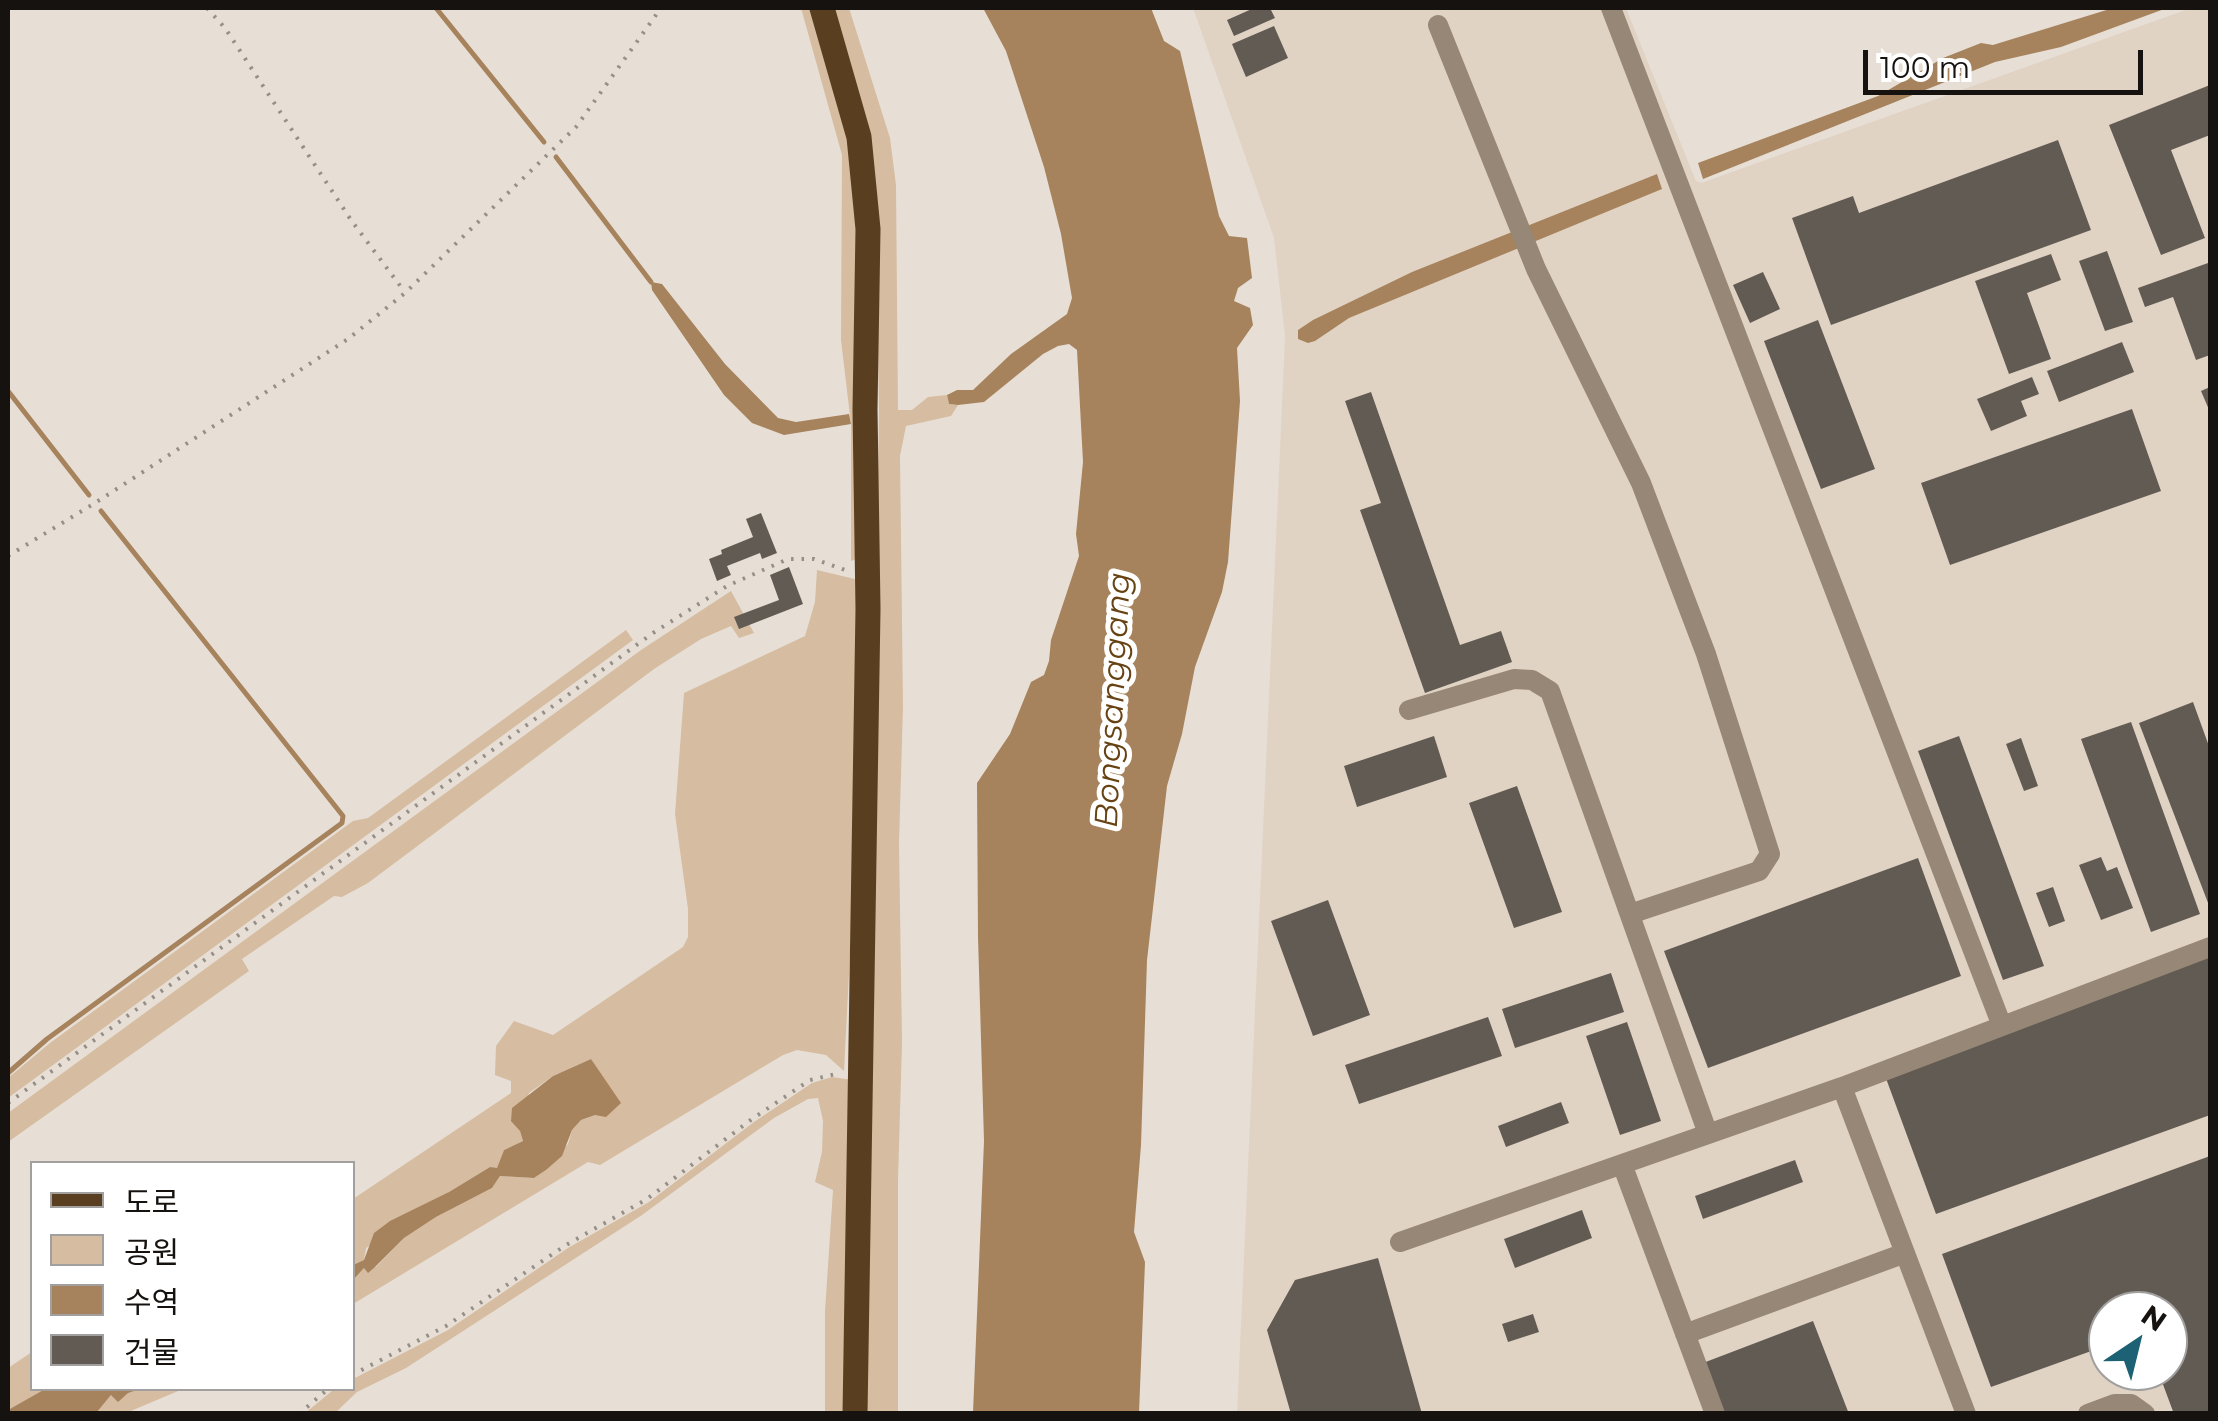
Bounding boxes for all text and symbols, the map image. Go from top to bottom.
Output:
scale bar [1868,30,2148,92]
text: 100 m [1880,49,1970,86]
water label: Bongsanggang [1088,571,1140,829]
legend [30,1161,355,1391]
text: 도로 [124,1184,179,1221]
text: 공원 [124,1234,179,1271]
text: 수역 [124,1284,179,1321]
north arrow [2088,1291,2188,1391]
text: N [2135,1298,2173,1338]
text: 건물 [124,1334,179,1371]

